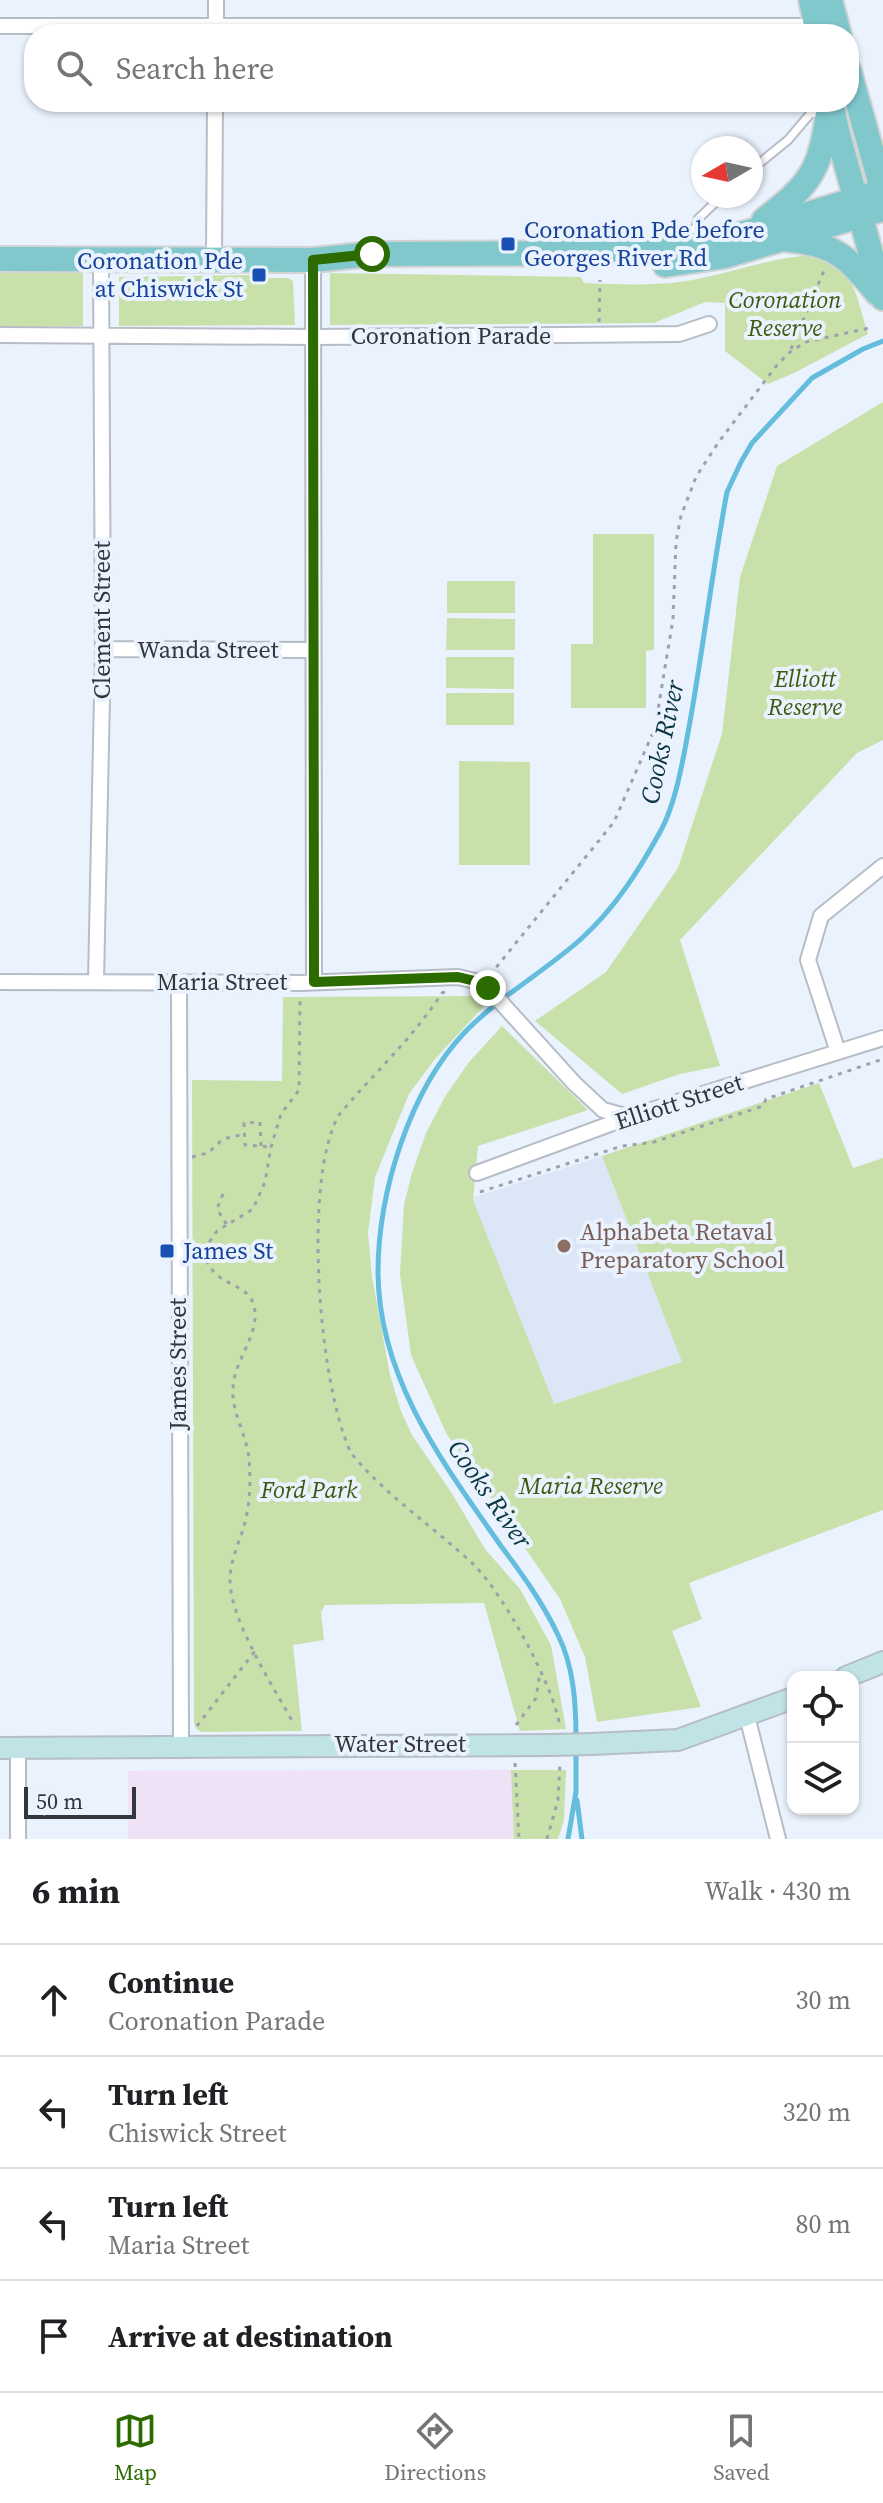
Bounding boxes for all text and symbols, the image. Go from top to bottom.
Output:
search box [24,24,859,112]
icon: search [52,46,96,90]
text: Search here [116,48,274,89]
north arrow [691,136,763,208]
place label: Coronation Pde before Georges River Rd [524,213,765,274]
marker: Coronation Pde before Georges River Rd [499,235,517,253]
route start [354,236,390,272]
place label: Coronation Pde at Chiswick St [77,244,243,305]
marker: Coronation Pde at Chiswick St [250,266,268,284]
park label: Coronation Reserve [728,283,842,344]
street label: Coronation Parade [351,319,551,352]
street label: Clement Street [85,541,118,699]
street label: Wanda Street [137,633,279,666]
park label: Elliott Reserve [767,662,842,723]
water label: Cooks River [631,676,693,807]
street label: Maria Street [157,965,287,998]
route end [470,970,506,1006]
street label: Elliott Street [611,1065,747,1138]
place label: Alphabeta Retaval Preparatory School [580,1215,785,1276]
place label: James St [182,1234,273,1267]
marker: Alphabeta Retaval Preparatory School [555,1237,573,1255]
marker: James St [158,1242,176,1260]
street label: James Street [161,1298,194,1431]
water label: Cooks River [439,1432,541,1556]
park label: Maria Reserve [518,1469,663,1502]
park label: Ford Park [260,1473,358,1506]
map controls [787,1671,859,1815]
button: locate [787,1671,859,1743]
street label: Water Street [334,1727,466,1760]
button: layers [787,1743,859,1815]
scale bar [24,1783,136,1819]
text: 50 m [36,1786,83,1816]
text: 6 min [32,1868,120,1914]
text: Walk · 430 m [704,1873,851,1909]
text: Continue [108,1962,234,2003]
icon: ahead [32,1978,76,2022]
text: 30 m [796,1982,851,2018]
text: Coronation Parade [108,2003,325,2039]
text: Turn left [108,2074,228,2115]
icon: left [32,2090,76,2134]
text: 320 m [783,2094,851,2130]
text: Chiswick Street [108,2115,287,2151]
text: Turn left [108,2186,228,2227]
icon: left [32,2202,76,2246]
text: 80 m [796,2206,851,2242]
text: Maria Street [108,2227,249,2263]
icon: arrive [32,2314,76,2358]
text: Arrive at destination [108,2316,393,2357]
tab: Map [113,2409,157,2487]
tab: Directions [384,2409,486,2487]
tab: Saved [713,2409,770,2487]

